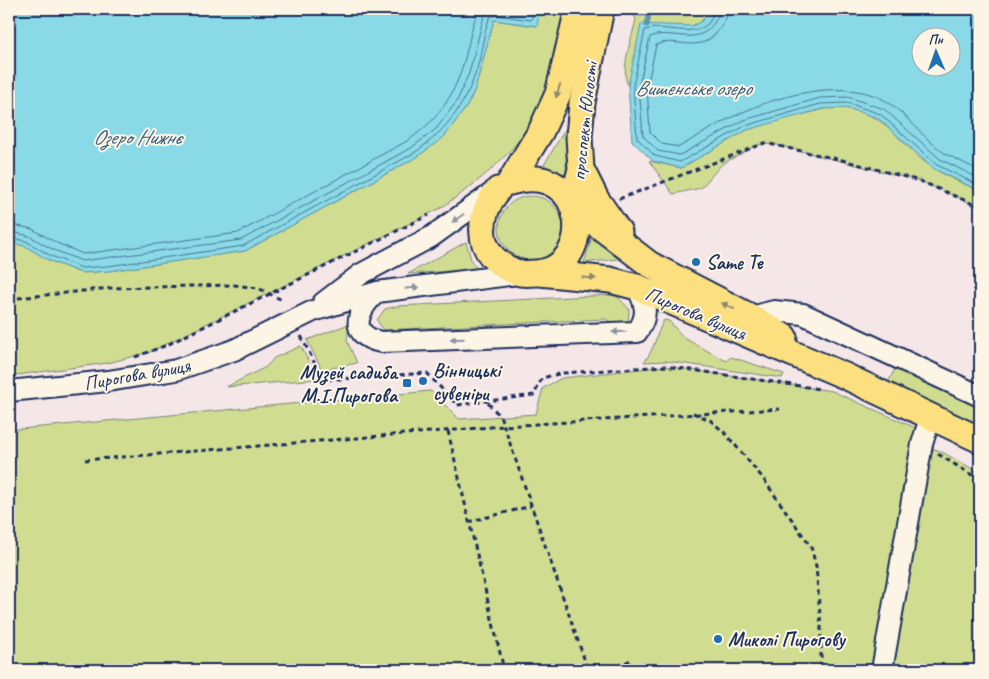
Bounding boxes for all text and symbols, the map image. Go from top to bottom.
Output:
north arrow [912,28,962,78]
text: Пн [928,31,944,48]
street label: проспект Юності [566,58,603,182]
water label: Вишенське озеро [635,75,753,101]
one-way arrow [554,83,562,98]
water label: Озеро Нижнє [93,124,184,151]
one-way arrow [451,213,465,223]
place label: Same Te [706,250,764,275]
marker: Same Te [690,256,702,268]
one-way arrow [581,274,597,282]
street label: Пирогова вулиця [641,281,751,346]
one-way arrow [404,284,420,292]
one-way arrow [721,302,735,310]
one-way arrow [611,329,627,337]
one-way arrow [449,335,465,343]
street label: Пирогова вулиця [82,353,193,396]
place label: Вінницькі сувеніри [433,358,504,406]
place label: Музей садиба М.І.Пирогова [300,360,399,408]
marker: Вінницькі сувеніри [417,375,429,387]
marker: Музей садиба М.І.Пирогова [401,377,413,389]
place label: Миколі Пирогову [728,627,847,652]
marker: Миколі Пирогову [712,633,724,645]

